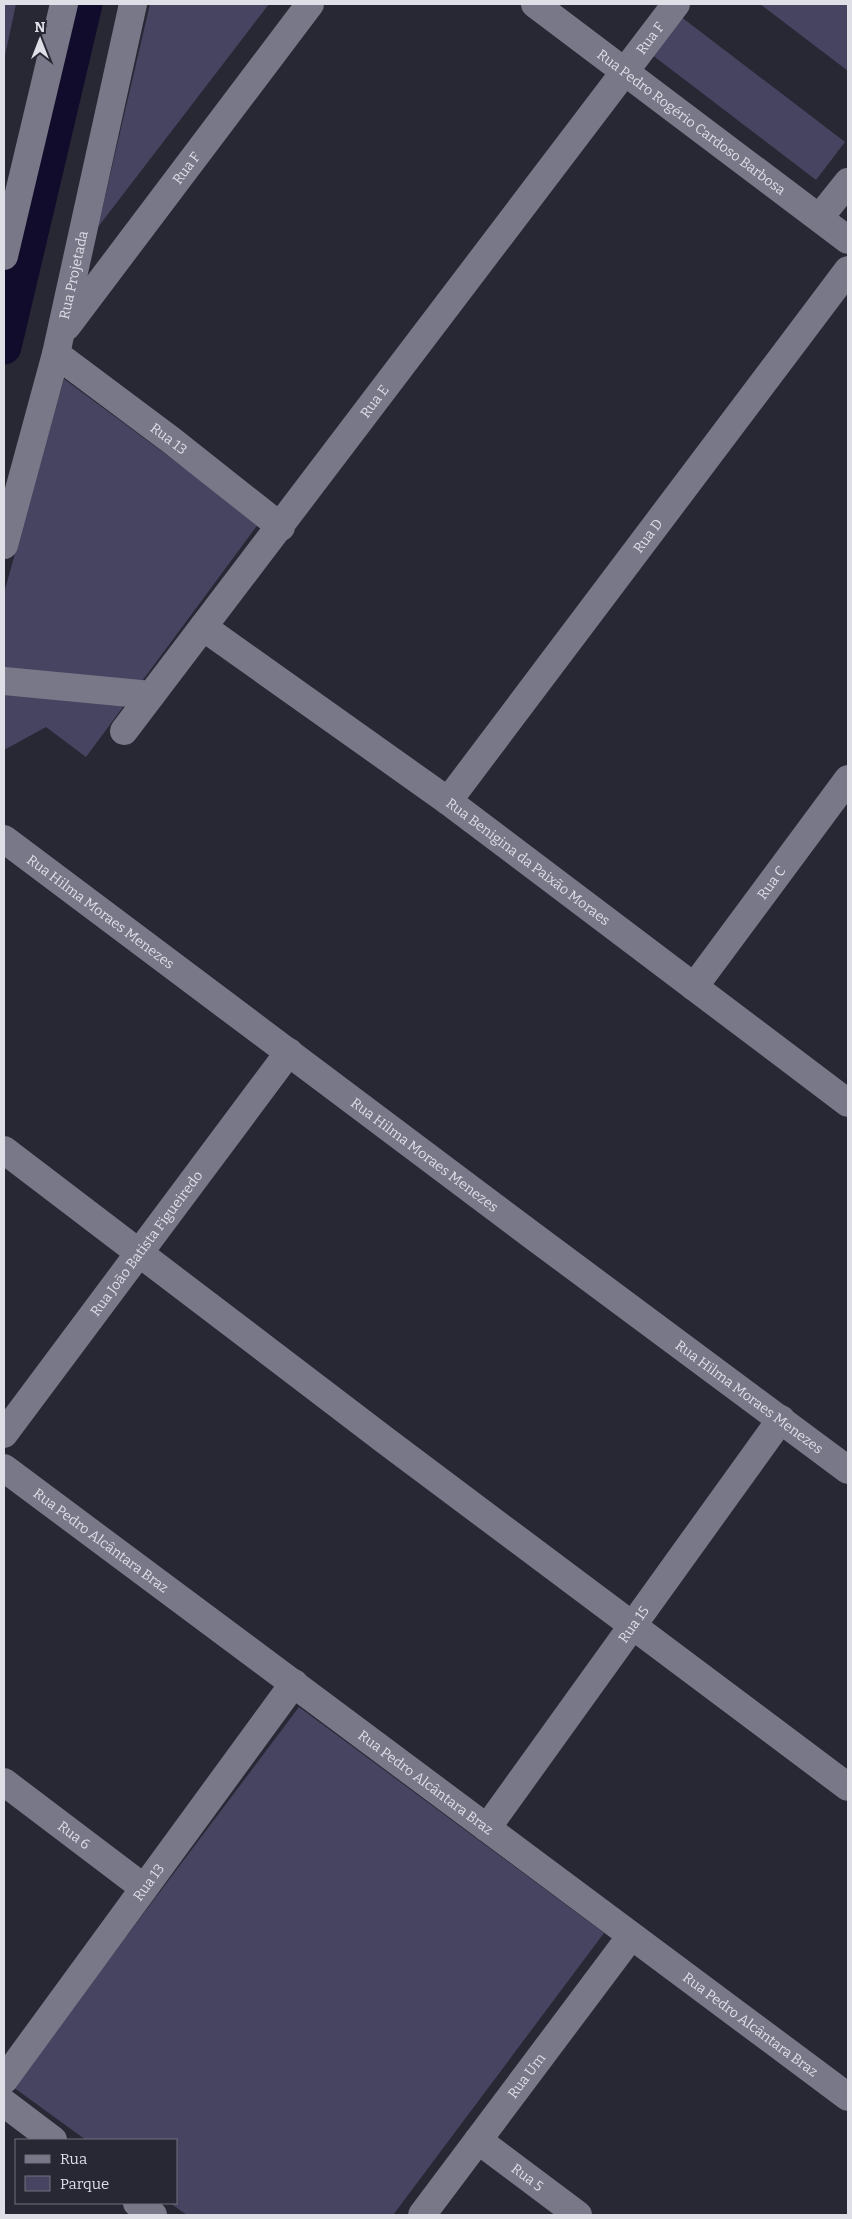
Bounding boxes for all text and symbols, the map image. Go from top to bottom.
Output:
north arrow [15,15,65,65]
text: N [35,19,46,36]
street label: Rua F [633,19,668,58]
street label: Rua Pedro Rogério Cardoso Barbosa [594,46,789,199]
street label: Rua F [169,149,204,188]
street label: Rua Projetada [56,229,92,321]
street label: Rua E [357,382,393,421]
street label: Rua 13 [147,420,190,458]
street label: Rua D [630,516,666,556]
street label: Rua Benigina da Paixão Moraes [443,795,613,929]
street label: Rua Hilma Moraes Menezes [23,851,178,973]
street label: Rua C [754,863,790,903]
street label: Rua Hilma Moraes Menezes [347,1094,501,1216]
street label: Rua João Batista Figueiredo [87,1167,206,1320]
street label: Rua Hilma Moraes Menezes [672,1337,826,1458]
street label: Rua Pedro Alcântara Braz [30,1485,172,1597]
street label: Rua 15 [615,1603,653,1646]
street label: Rua Pedro Alcântara Braz [355,1727,497,1839]
street label: Rua 6 [54,1818,93,1853]
street label: Rua 13 [130,1861,168,1904]
street label: Rua Pedro Alcântara Braz [679,1969,821,2081]
street label: Rua Um [504,2050,550,2102]
legend [15,2139,178,2204]
text: Rua [60,2150,87,2168]
street label: Rua 5 [508,2160,547,2195]
text: Parque [60,2175,109,2193]

